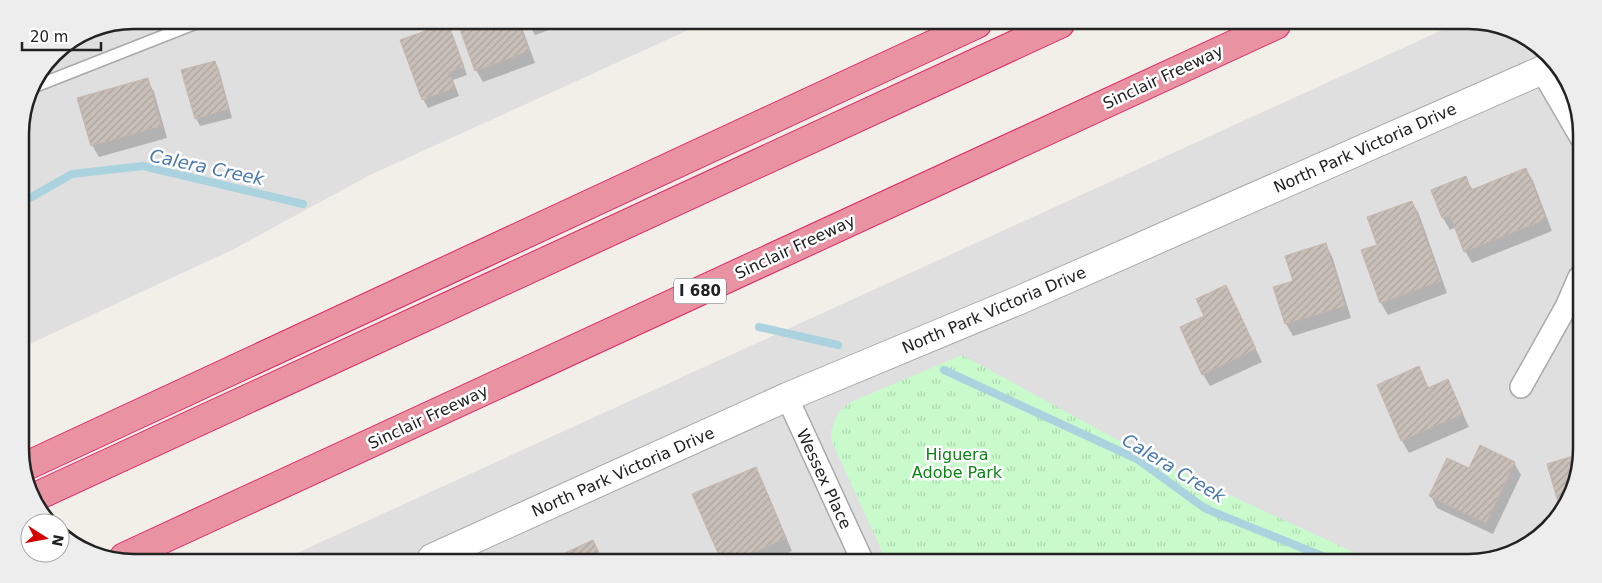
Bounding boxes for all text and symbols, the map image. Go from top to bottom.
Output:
scale bar [22,20,101,52]
text: 20 m [30,28,68,46]
street label: Sinclair Freeway [1100,41,1226,113]
street label: North Park Victoria Drive [1271,99,1459,197]
water label: Calera Creek [148,145,268,190]
street label: Sinclair Freeway [732,211,858,283]
street label: North Park Victoria Drive [899,263,1089,357]
road number: I 680 [674,278,726,304]
street label: Sinclair Freeway [365,381,491,453]
street label: North Park Victoria Drive [529,423,717,521]
street label: Wessex Place [793,426,855,532]
water label: Calera Creek [1119,429,1231,508]
park label: Higuera Adobe Park [912,445,1003,482]
north arrow [20,513,70,563]
text: N [49,533,67,548]

